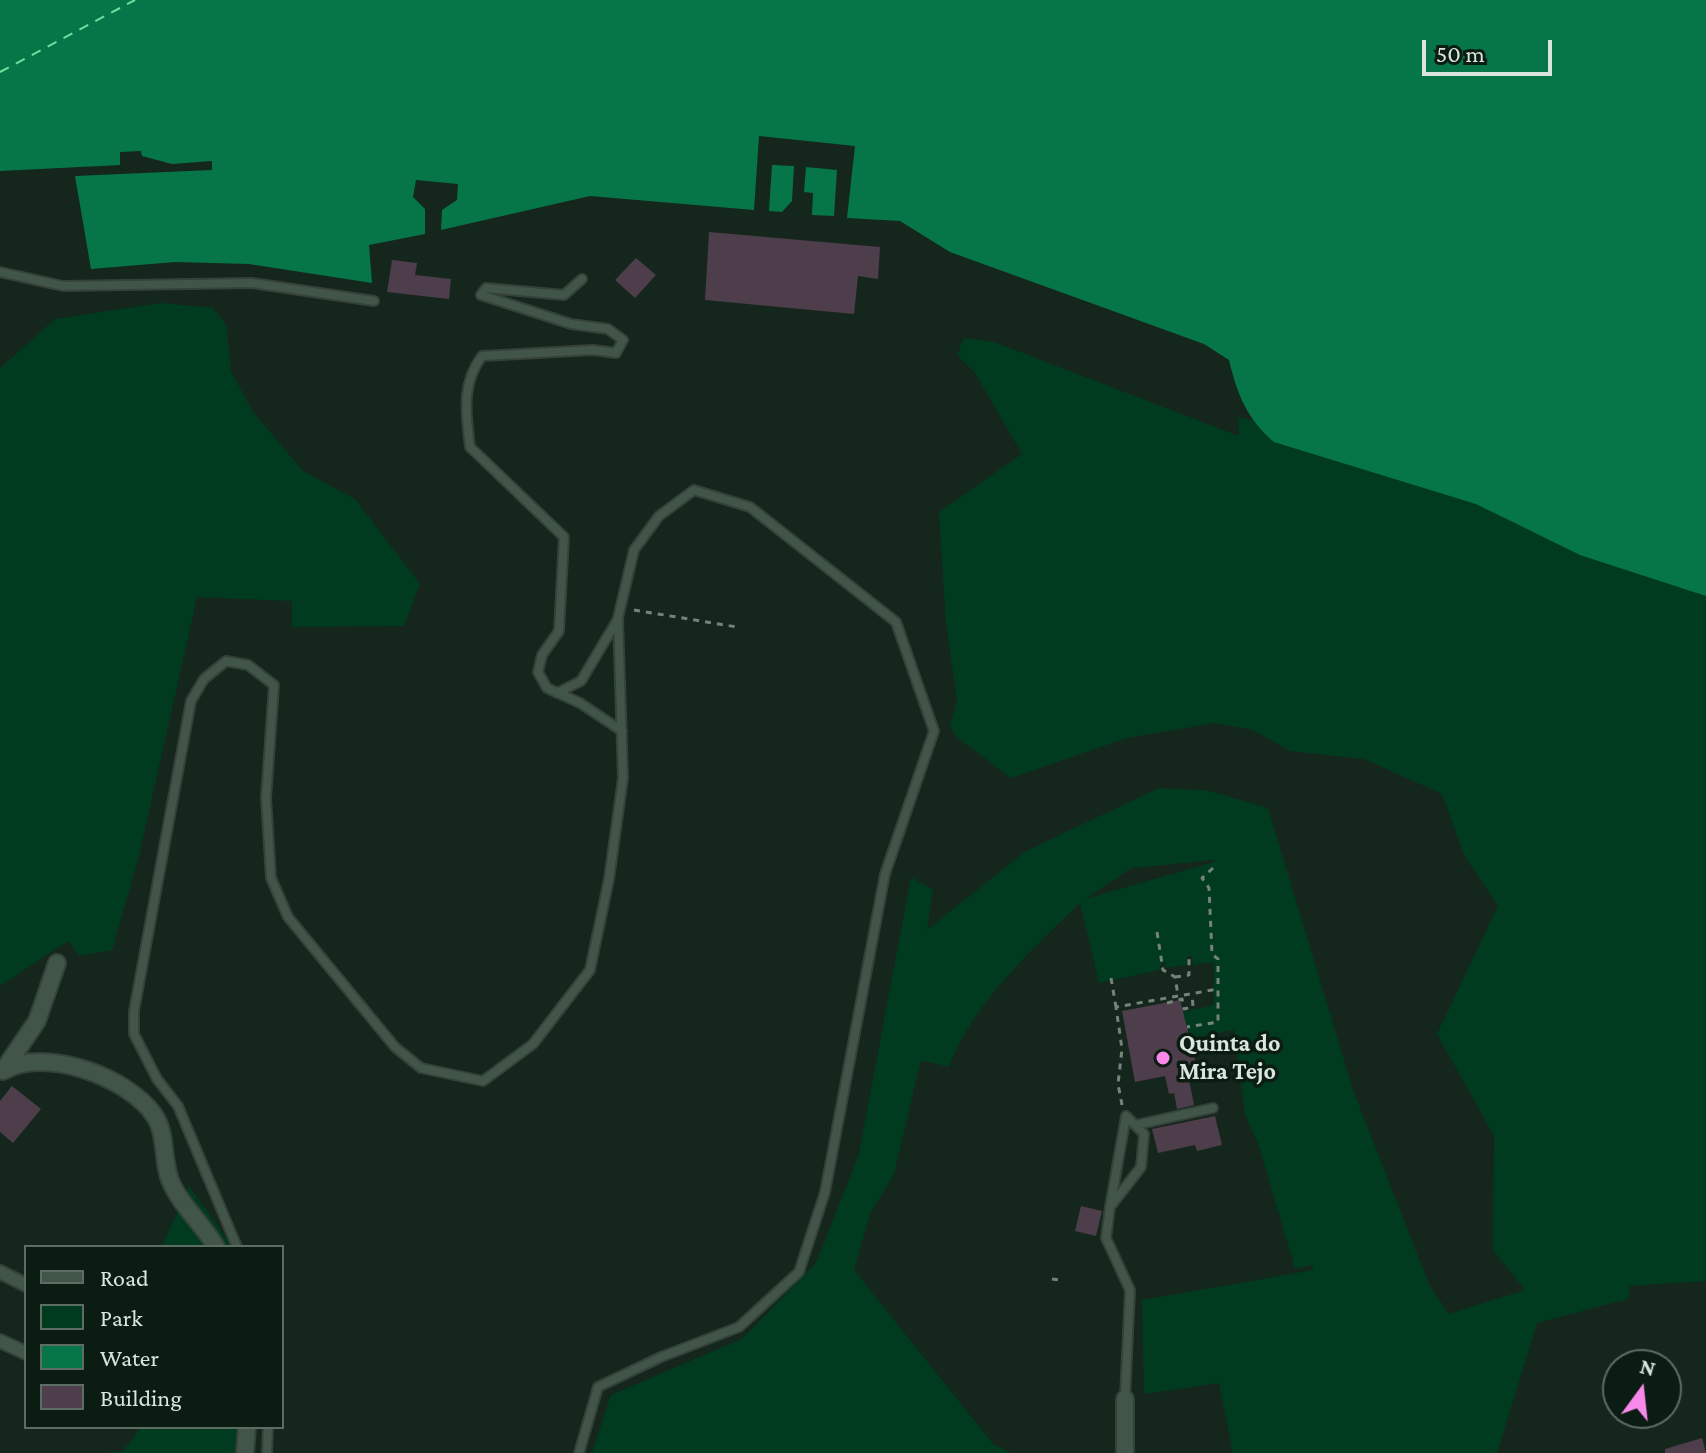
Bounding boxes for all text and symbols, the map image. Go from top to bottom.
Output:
scale bar [1426,24,1556,74]
text: 50 m [1436,40,1485,67]
place label: Quinta do Mira Tejo [1179,1030,1280,1086]
marker: Quinta do Mira Tejo [1154,1049,1172,1067]
legend [24,1245,284,1429]
text: Road [100,1264,149,1291]
text: Park [100,1304,143,1331]
text: Water [100,1344,159,1371]
north arrow [1602,1349,1682,1429]
text: N [1637,1353,1658,1381]
text: Building [100,1384,182,1411]

